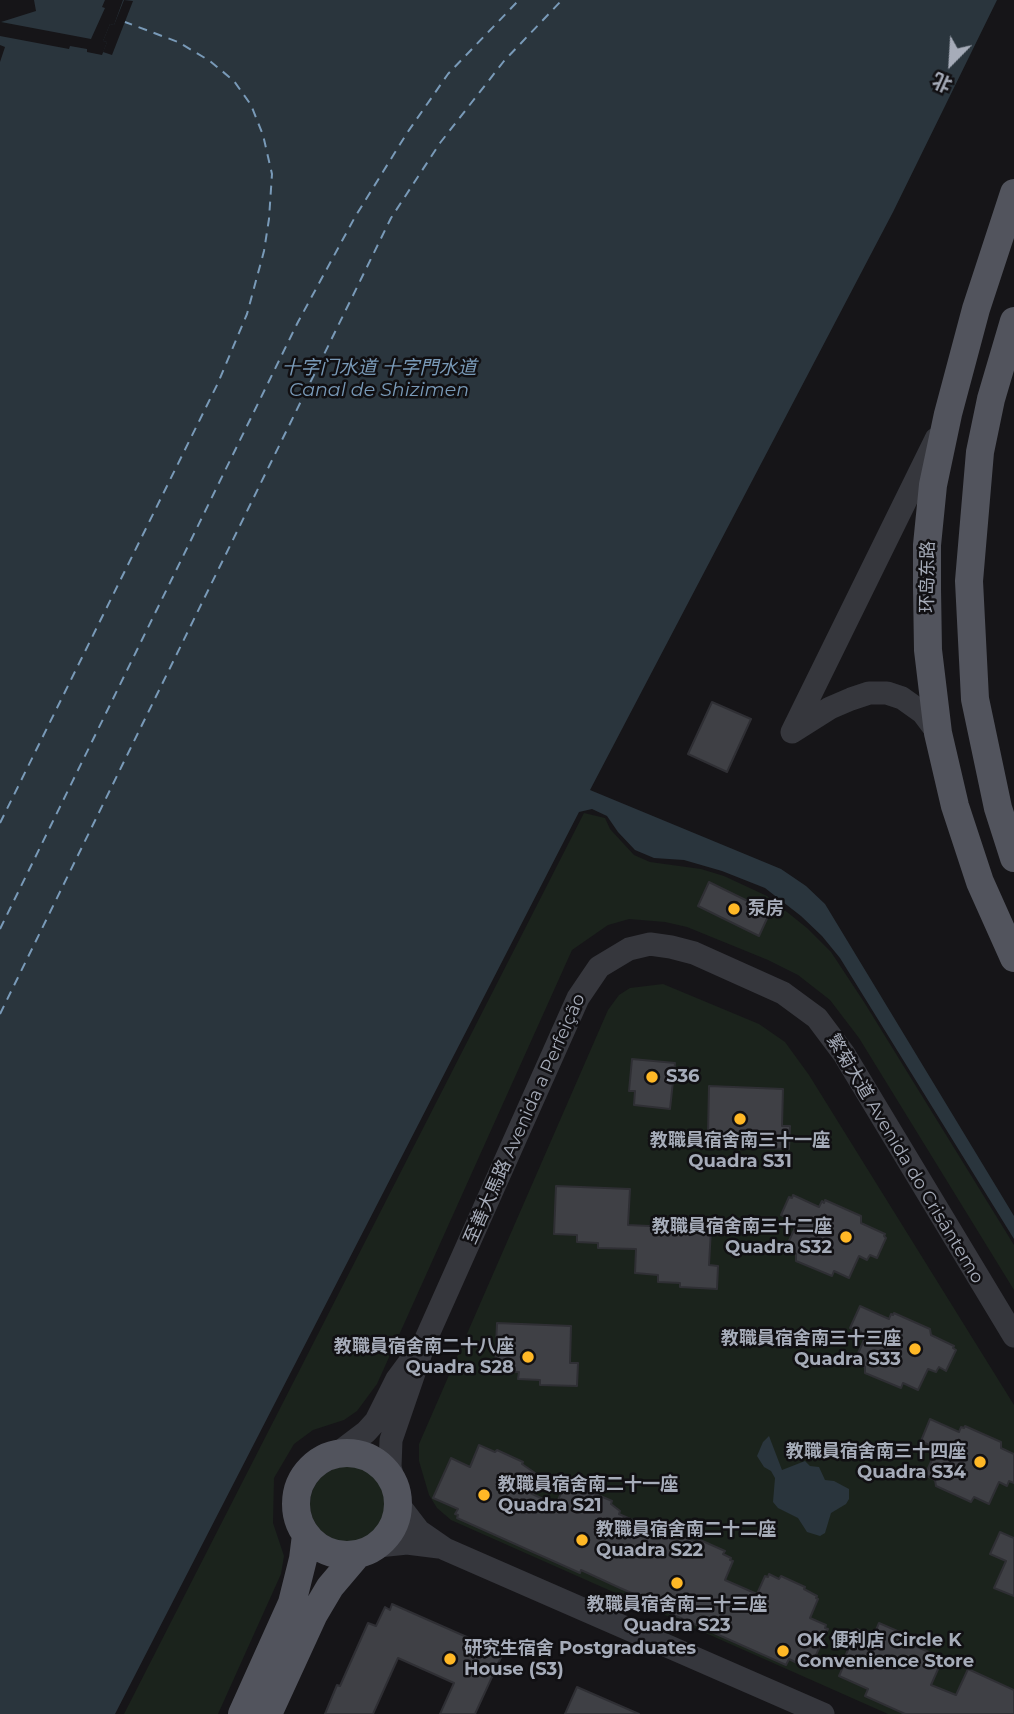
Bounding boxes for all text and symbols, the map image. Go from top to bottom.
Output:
north arrow [916,28,986,98]
text: 北 [929,68,956,97]
water label: 十字门水道 十字門水道 Canal de Shizimen [282,357,476,401]
street label: 环岛东路 [917,541,939,613]
place label: 泵房 [748,898,784,920]
marker: 泵房 [726,901,742,917]
street label: 至善大馬路 Avenida a Perfeição [460,990,590,1248]
street label: 繁菊大道 Avenida do Crisântemo [822,1031,988,1287]
place label: S36 [666,1066,700,1088]
marker: S36 [644,1069,660,1085]
marker: 教職員宿舍南三十一座 Quadra S31 [732,1111,748,1127]
place label: 教職員宿舍南三十一座 Quadra S31 [650,1130,830,1172]
place label: 教職員宿舍南三十二座 Quadra S32 [652,1216,832,1258]
marker: 教職員宿舍南三十二座 Quadra S32 [838,1229,854,1245]
place label: 教職員宿舍南三十三座 Quadra S33 [721,1328,901,1370]
place label: 教職員宿舍南二十八座 Quadra S28 [334,1336,514,1378]
marker: 教職員宿舍南三十三座 Quadra S33 [907,1341,923,1357]
marker: 教職員宿舍南二十八座 Quadra S28 [520,1349,536,1365]
place label: 教職員宿舍南三十四座 Quadra S34 [786,1441,966,1484]
marker: 教職員宿舍南三十四座 Quadra S34 [972,1454,988,1470]
place label: 教職員宿舍南二十一座 Quadra S21 [498,1474,678,1516]
marker: 教職員宿舍南二十一座 Quadra S21 [476,1487,492,1503]
place label: 教職員宿舍南二十二座 Quadra S22 [596,1519,776,1562]
marker: 教職員宿舍南二十二座 Quadra S22 [574,1532,590,1548]
marker: 教職員宿舍南二十三座 Quadra S23 [669,1575,685,1591]
place label: 教職員宿舍南二十三座 Quadra S23 [587,1594,767,1636]
place label: OK 便利店 Circle K Convenience Store [797,1630,974,1672]
place label: 研究生宿舍 Postgraduates House (S3) [464,1638,696,1680]
marker: OK 便利店 Circle K Convenience Store [775,1643,791,1659]
marker: 研究生宿舍 Postgraduates House (S3) [442,1651,458,1667]

